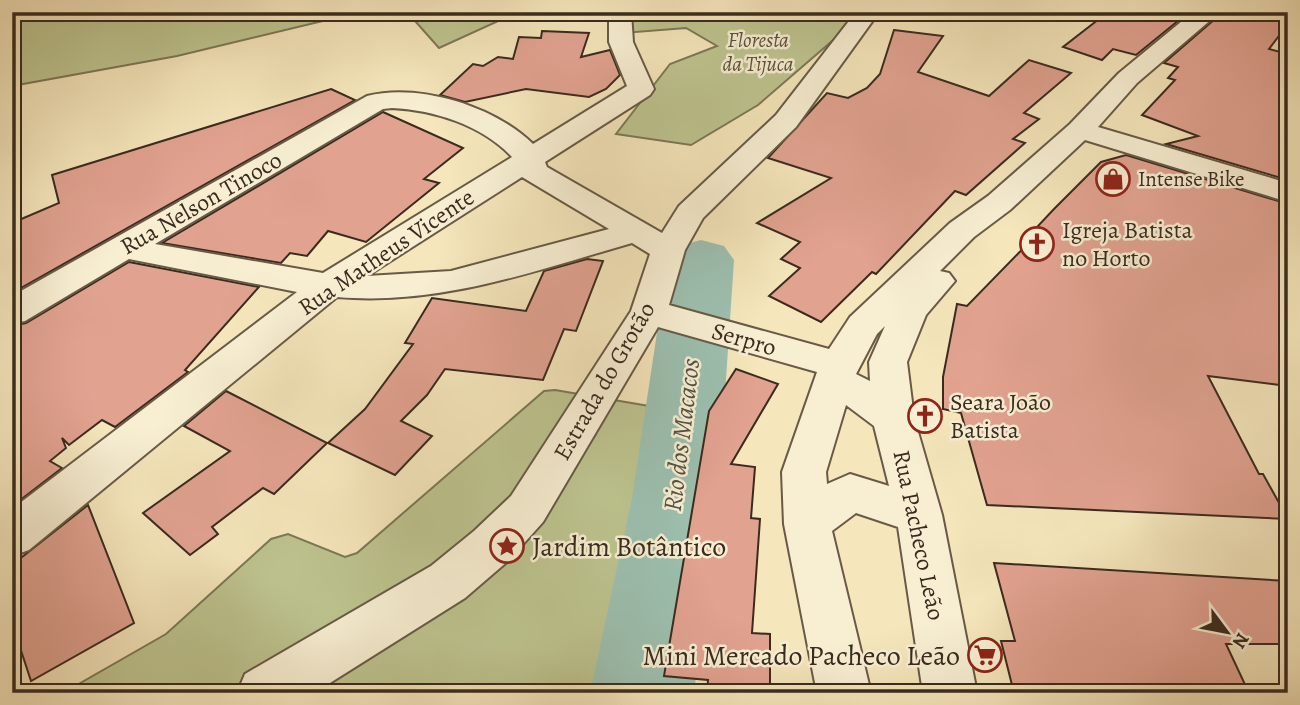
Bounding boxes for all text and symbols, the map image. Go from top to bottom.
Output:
park label: Floresta da Tijuca [723,26,794,78]
street label: Rua Nelson Tinoco [114,144,288,262]
shop icon: Intense Bike [1094,160,1132,198]
place label: Intense Bike [1138,165,1244,193]
street label: Rua Matheus Vicente [292,181,480,323]
place label: Igreja Batista no Horto [1062,214,1194,274]
church icon: Igreja Batista no Horto [1018,225,1056,263]
street label: Estrada do Grotão [546,296,662,466]
street label: Serpro [708,315,780,363]
water label: Rio dos Macacos [655,357,708,513]
place label: Seara João Batista [950,386,1051,446]
church icon: Seara João Batista [906,397,944,435]
street label: Rua Pacheco Leão [885,447,953,623]
place icon: Jardim Botântico [488,527,526,565]
place label: Jardim Botântico [532,528,726,566]
north arrow [1192,596,1262,666]
text: N [1226,628,1255,653]
supermarket icon: Mini Mercado Pacheco Leão [966,636,1004,674]
place label: Mini Mercado Pacheco Leão [643,637,960,675]

